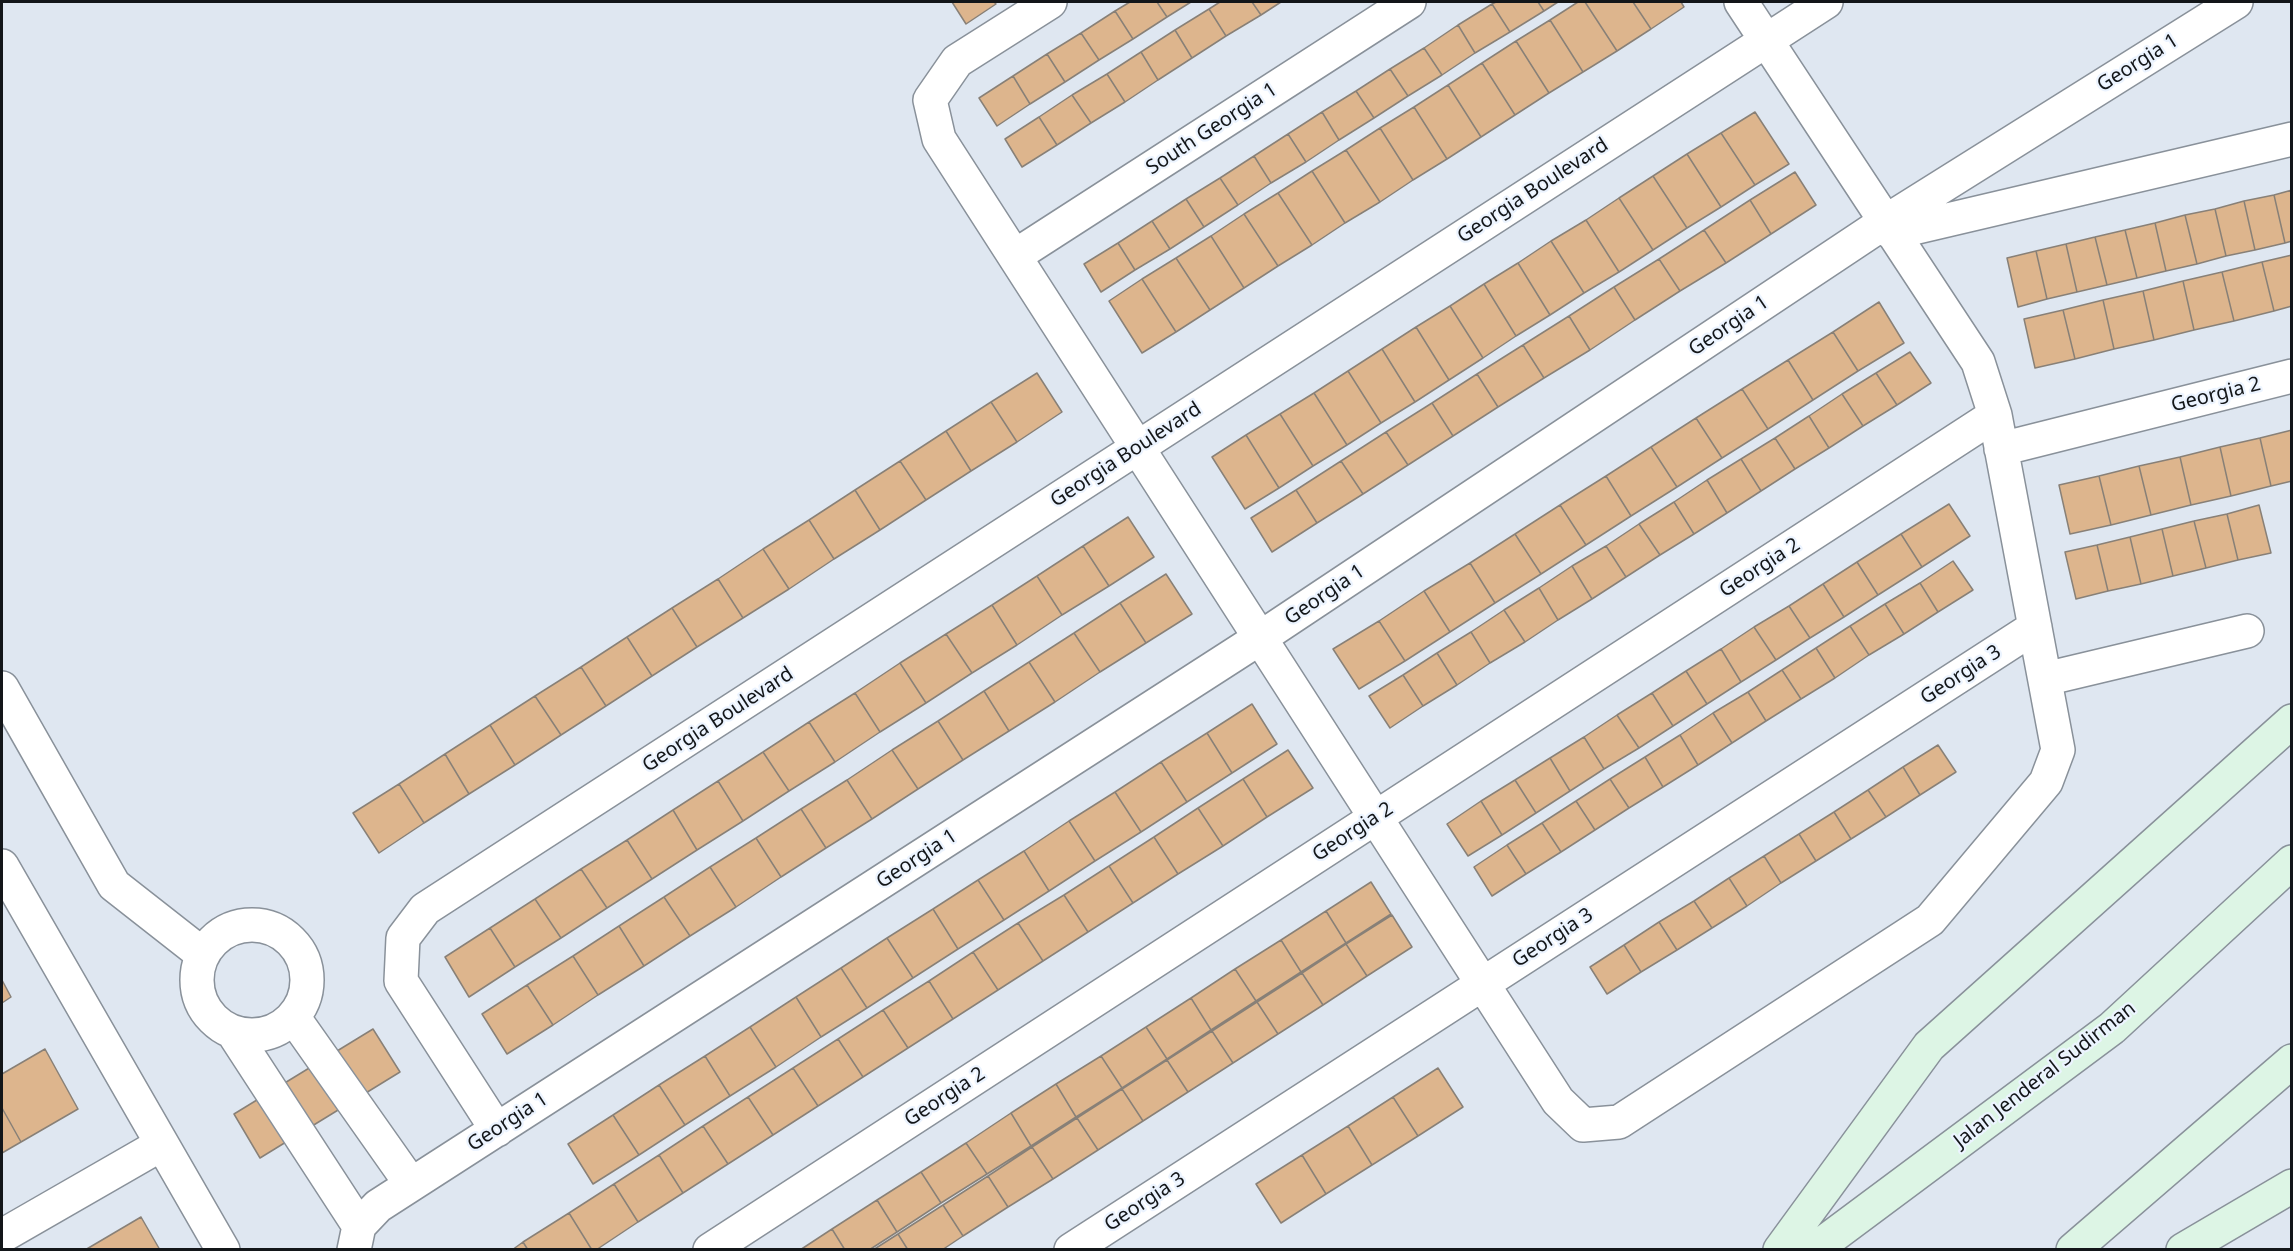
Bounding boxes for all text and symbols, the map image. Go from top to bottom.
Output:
street label: Georgia 1 [2093,29,2183,97]
street label: South Georgia 1 [1142,78,1282,180]
street label: Georgia Boulevard [1453,133,1613,249]
street label: Georgia 1 [1684,291,1774,361]
street label: Georgia 2 [2169,372,2263,418]
street label: Georgia Boulevard [1046,397,1206,513]
street label: Georgia 2 [1715,533,1805,603]
street label: Georgia 1 [1280,560,1370,630]
street label: Georgia 3 [1916,640,2006,710]
street label: Georgia Boulevard [638,662,798,778]
street label: Georgia 2 [1308,797,1398,867]
street label: Georgia 1 [872,824,962,894]
street label: Georgia 3 [1508,903,1598,973]
street label: Jalan Jenderal Sudirman [1949,997,2141,1153]
street label: Georgia 2 [900,1062,990,1132]
street label: Georgia 1 [463,1087,553,1157]
street label: Georgia 3 [1100,1167,1190,1237]

